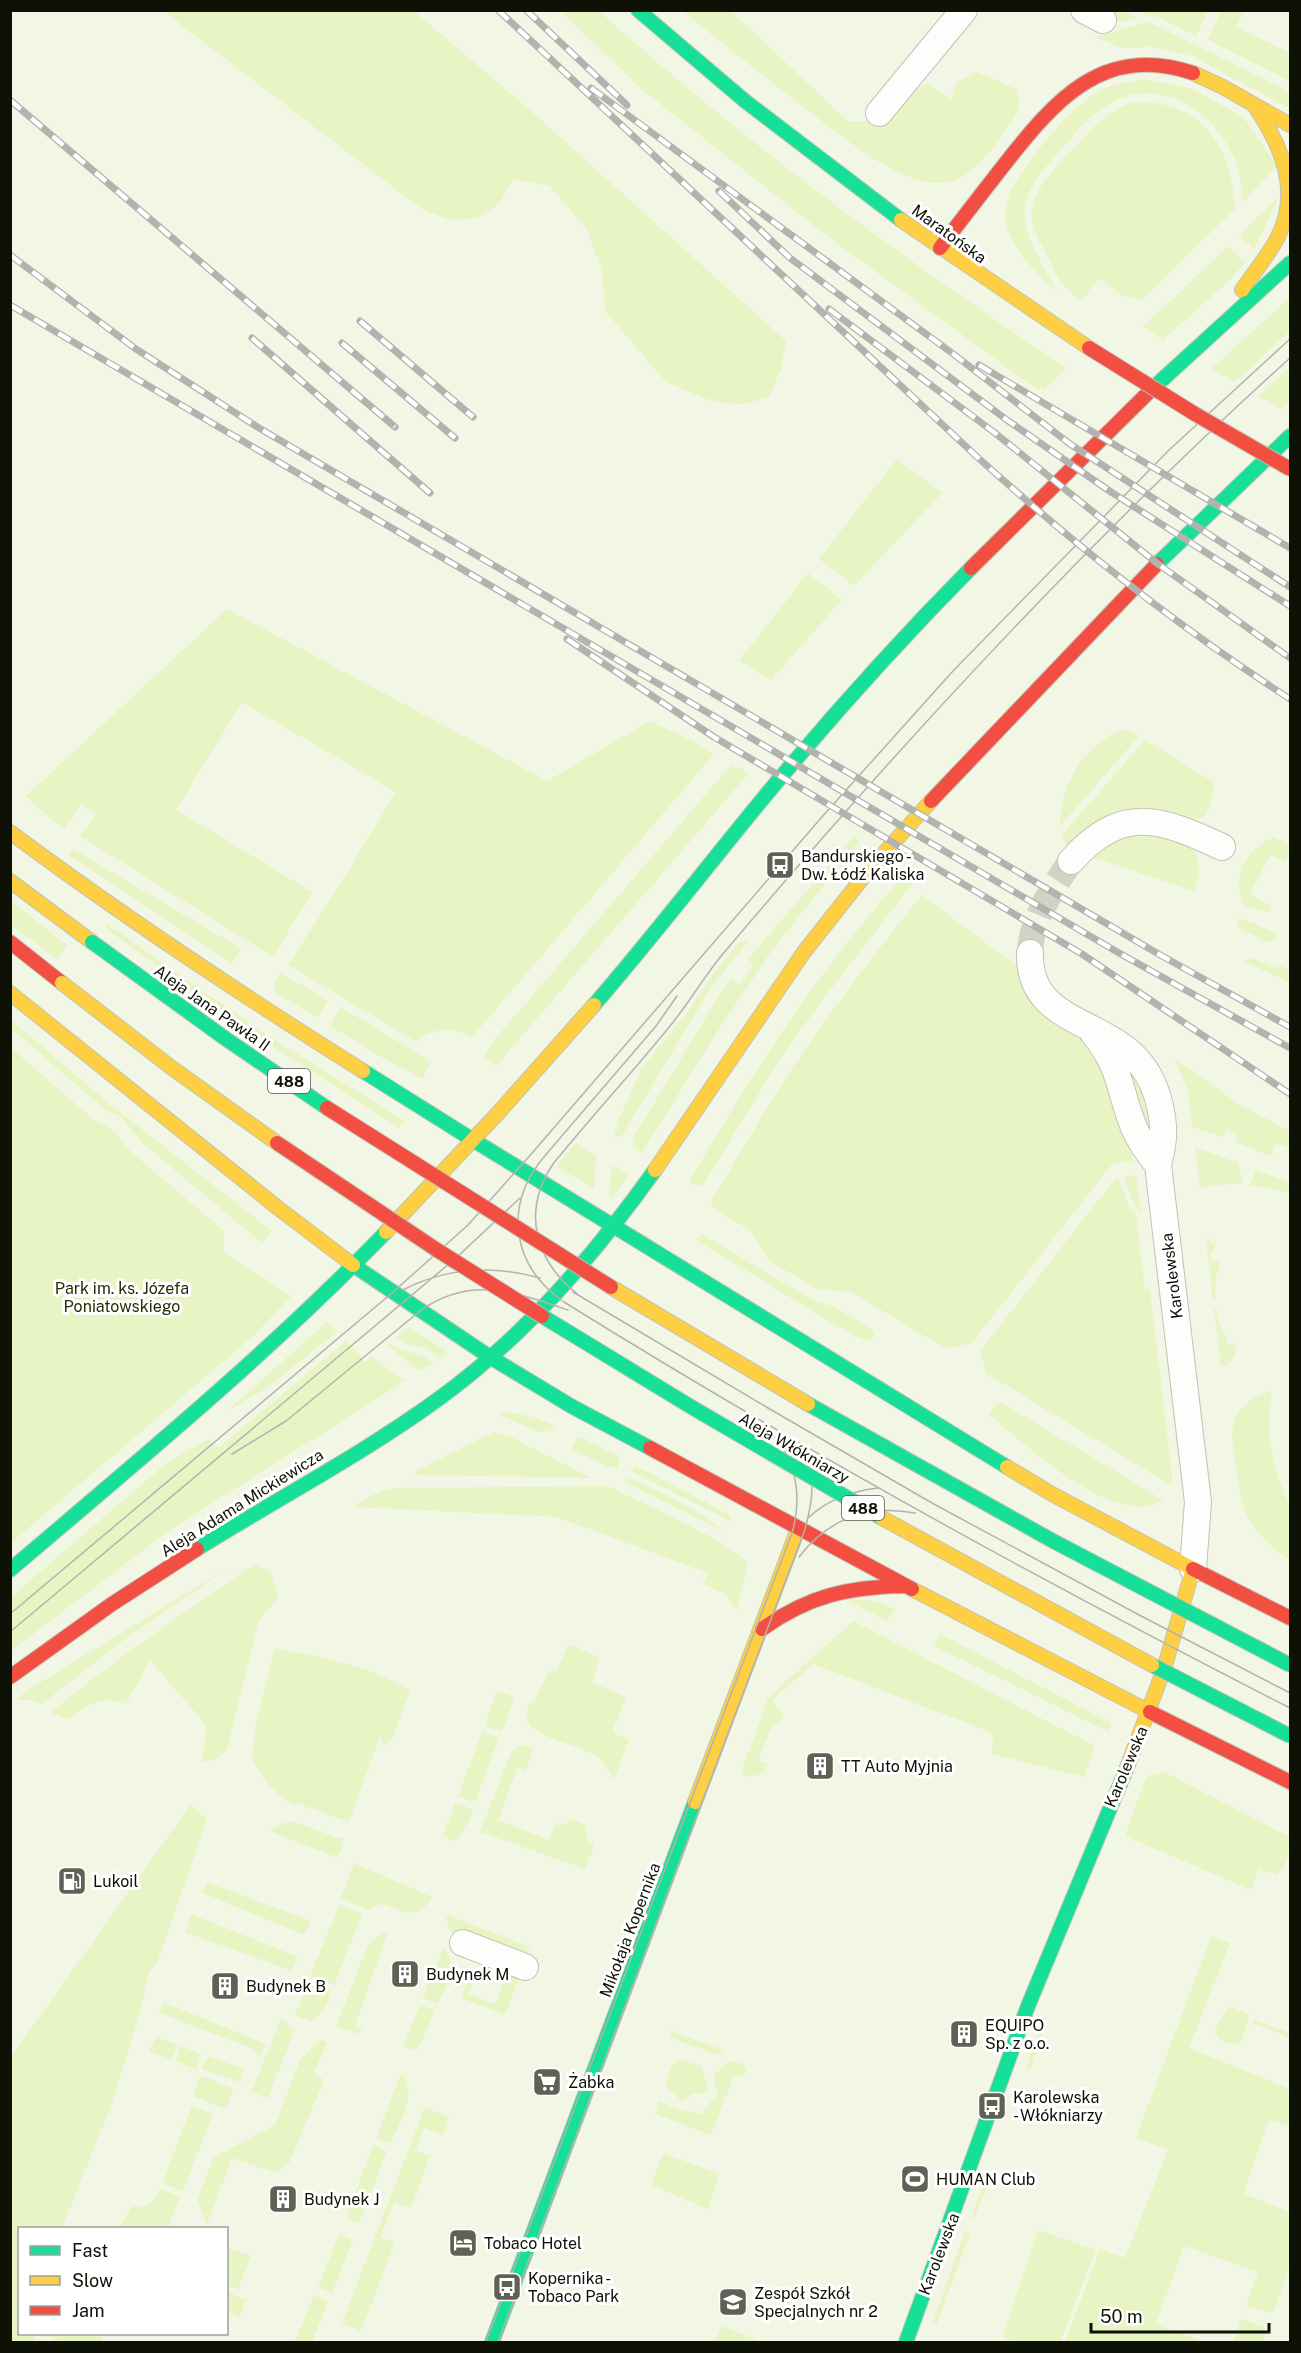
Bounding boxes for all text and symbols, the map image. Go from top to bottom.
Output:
street label: Maratońska [908,201,990,267]
place label: Bandurskiego - Dw. Łódź Kaliska [801,847,924,884]
bus stop icon: Bandurskiego - Dw. Łódź Kaliska [764,849,796,881]
street label: Aleja Jana Pawła II [150,961,274,1055]
road number: 488 [268,1069,310,1093]
street label: Karolewska [1157,1232,1187,1320]
park label: Park im. ks. Józefa Poniatowskiego [55,1279,189,1316]
street label: Aleja Włókniarzy [735,1409,853,1488]
street label: Aleja Adama Mickiewicza [157,1445,327,1561]
road number: 488 [842,1496,884,1520]
street label: Karolewska [1100,1724,1152,1810]
building icon: TT Auto Myjnia [804,1750,836,1782]
place label: TT Auto Myjnia [841,1757,953,1776]
street label: Mikołaja Kopernika [596,1860,664,2000]
fuel station icon: Lukoil [56,1865,88,1897]
place label: Lukoil [93,1872,138,1891]
building icon: Budynek M [389,1958,421,1990]
place label: Budynek M [426,1965,509,1984]
building icon: Budynek B [209,1970,241,2002]
place label: Budynek B [246,1977,326,1996]
place label: EQUIPO Sp. z o.o. [985,2016,1049,2053]
building icon: EQUIPO Sp. z o.o. [948,2018,980,2050]
supermarket icon: Żabka [531,2066,563,2098]
place label: Żabka [568,2072,614,2092]
place label: Karolewska - Włókniarzy [1013,2088,1103,2125]
bus stop icon: Karolewska - Włókniarzy [976,2090,1008,2122]
sports icon: HUMAN Club [899,2163,931,2195]
place label: HUMAN Club [936,2170,1035,2189]
building icon: Budynek J [267,2183,299,2215]
place label: Budynek J [304,2190,380,2209]
street label: Karolewska [915,2210,963,2298]
legend [18,2227,228,2335]
hotel icon: Tobaco Hotel [447,2227,479,2259]
place label: Tobaco Hotel [484,2234,582,2253]
text: Fast [72,2240,108,2261]
place label: Kopernika - Tobaco Park [528,2269,619,2306]
text: Slow [72,2270,113,2291]
bus stop icon: Kopernika - Tobaco Park [491,2271,523,2303]
place label: Zespół Szkół Specjalnych nr 2 [754,2284,878,2321]
school or university icon: Zespół Szkół Specjalnych nr 2 [717,2286,749,2318]
scale bar [1091,2296,1270,2334]
text: Jam [72,2300,105,2321]
text: 50 m [1100,2306,1143,2327]

